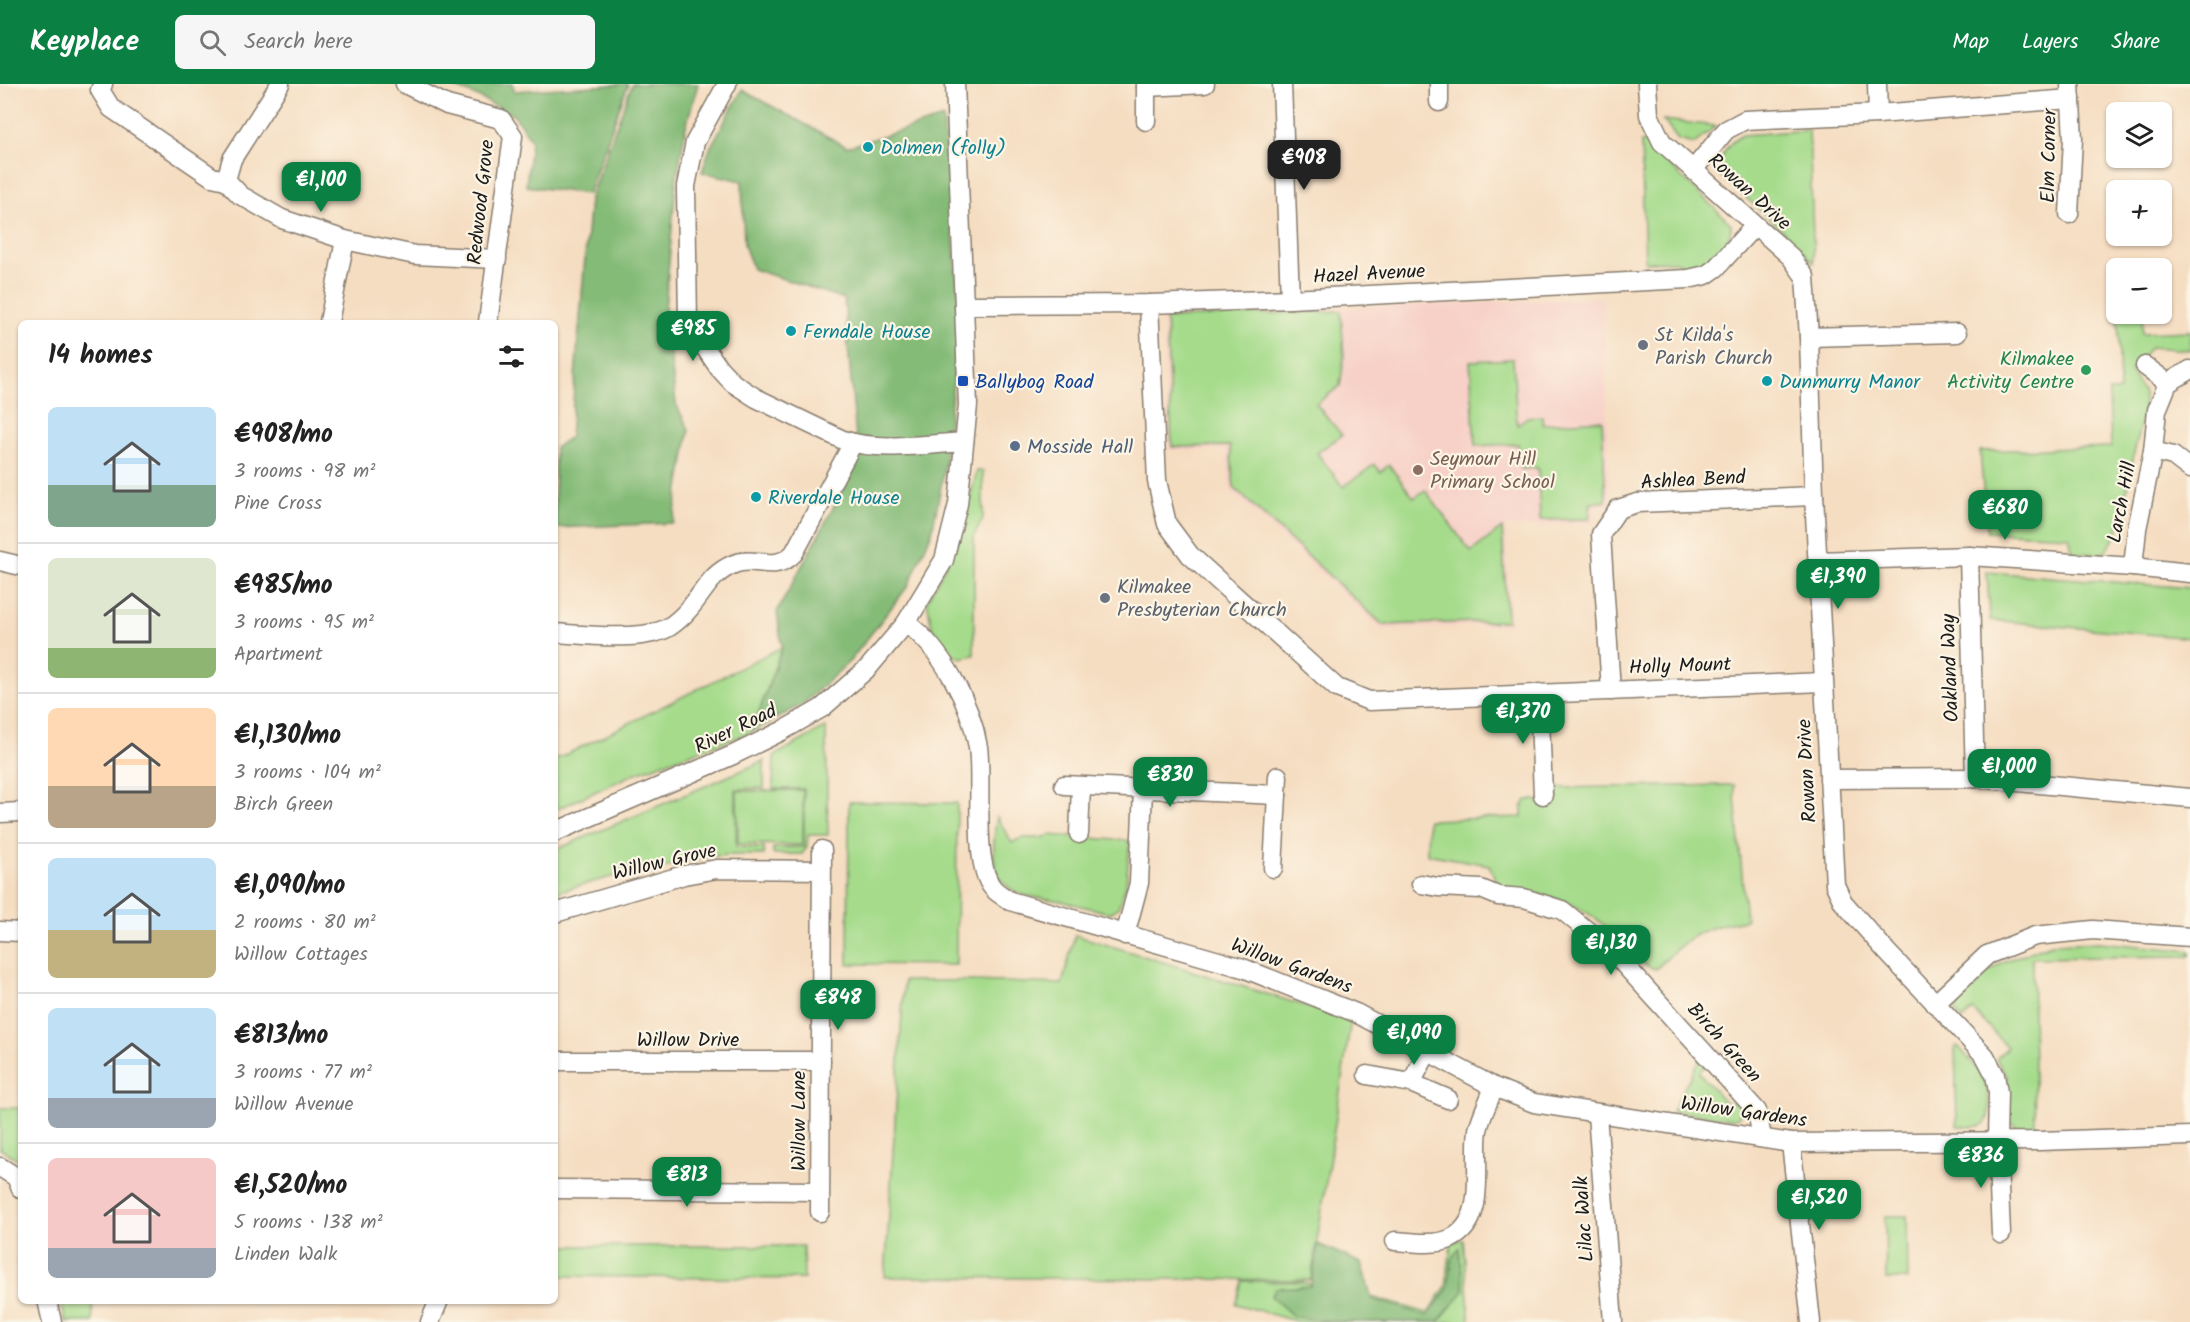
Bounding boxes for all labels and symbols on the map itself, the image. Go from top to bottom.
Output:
street label: Elm Corner [2033,107,2067,204]
place label: Dolmen (folly) [880,133,1006,165]
street label: Redwood Grove [460,138,504,266]
marker: Dolmen (folly) [861,140,875,154]
pin: €908 [1268,140,1340,191]
street label: Rowan Drive [1699,146,1798,239]
pin: €1,100 [272,162,370,213]
street label: Hazel Avenue [1312,256,1426,294]
pin: €985 [657,311,729,362]
place label: Ferndale House [803,317,931,349]
place label: St Kilda's Parish Church [1655,320,1772,375]
marker: Ferndale House [784,324,798,338]
marker: St Kilda's Parish Church [1636,338,1650,352]
place label: Kilmakee Activity Centre [1947,344,2074,399]
marker: Kilmakee Activity Centre [2079,363,2093,377]
place label: Ballybog Road [975,367,1094,399]
place label: Dunmurry Manor [1779,367,1921,399]
marker: Ballybog Road [956,374,970,388]
marker: Dunmurry Manor [1760,374,1774,388]
place label: Mosside Hall [1027,432,1133,464]
marker: Mosside Hall [1008,439,1022,453]
place label: Seymour Hill Primary School [1430,444,1555,499]
street label: Larch Hill [2099,459,2147,546]
street label: Ashlea Bend [1640,462,1747,500]
marker: Seymour Hill Primary School [1411,463,1425,477]
place label: Riverdale House [768,483,899,515]
marker: Riverdale House [749,490,763,504]
pin: €680 [1969,490,2041,541]
pin: €1,390 [1789,559,1887,610]
place label: Kilmakee Presbyterian Church [1117,572,1287,627]
marker: Kilmakee Presbyterian Church [1098,591,1112,605]
street label: Oakland Way [1933,613,1969,723]
street label: Holly Mount [1628,649,1732,685]
pin: €1,370 [1474,694,1572,745]
street label: River Road [689,696,784,764]
street label: Rowan Drive [1789,718,1827,824]
pin: €1,000 [1960,749,2058,800]
pin: €830 [1134,757,1206,808]
street label: Willow Grove [609,835,720,890]
pin: €1,130 [1562,925,1660,976]
street label: Willow Gardens [1226,930,1357,1004]
pin: €848 [802,980,874,1031]
street label: Birch Green [1678,996,1769,1091]
pin: €1,090 [1365,1015,1463,1066]
street label: Willow Drive [637,1025,739,1057]
street label: Willow Lane [784,1071,816,1171]
street label: Willow Gardens [1679,1088,1809,1138]
pin: €836 [1945,1138,2017,1189]
pin: €813 [651,1157,723,1208]
street label: Lilac Walk [1566,1174,1604,1263]
pin: €1,520 [1770,1180,1868,1231]

